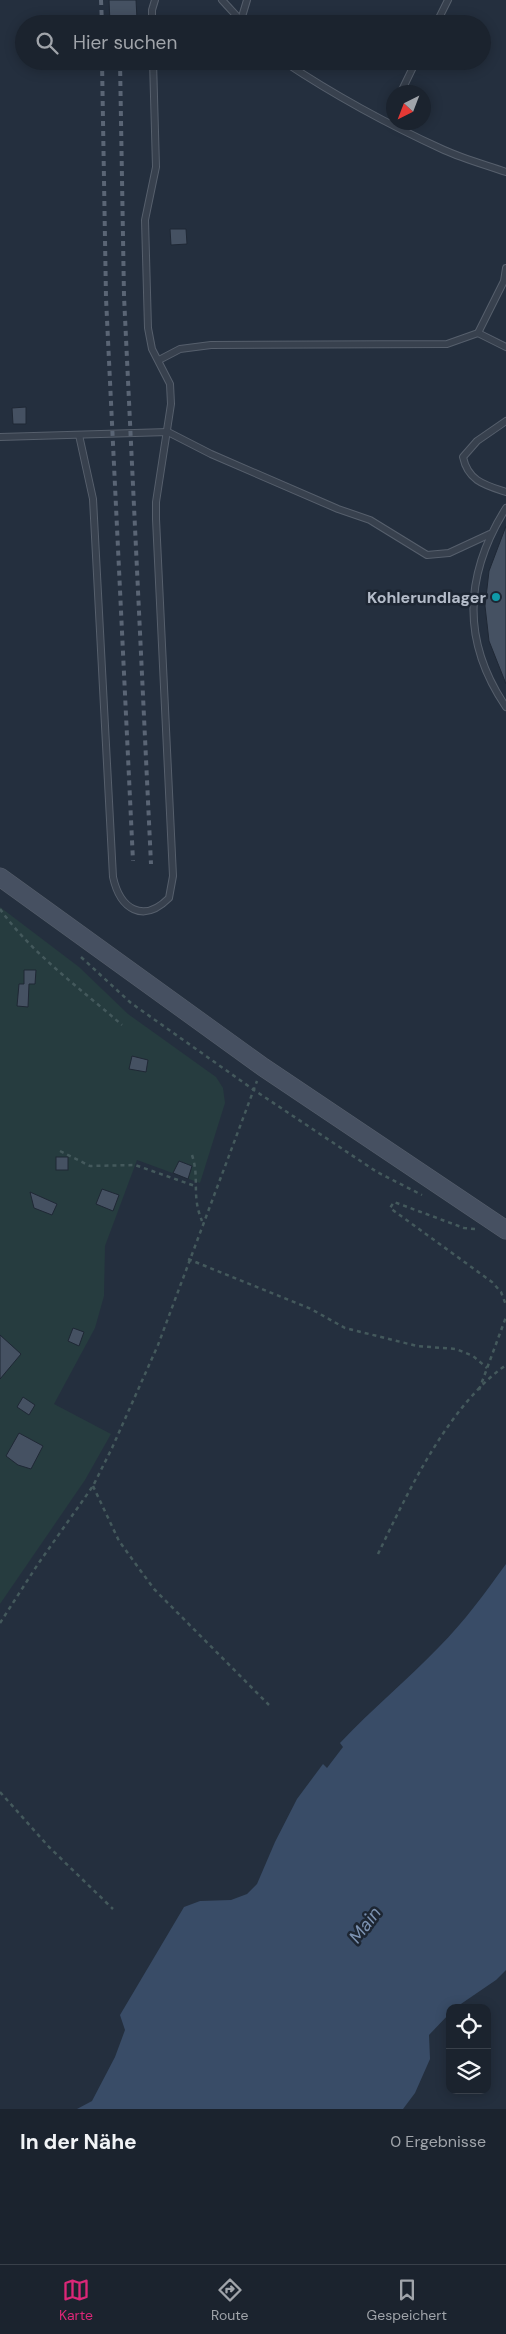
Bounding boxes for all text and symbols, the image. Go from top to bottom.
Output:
search box [15,15,491,70]
icon: search [33,29,61,57]
text: Hier suchen [73,30,177,55]
north arrow [386,85,431,130]
place label: Kohlerundlager [367,587,486,608]
marker: Kohlerundlager [490,591,502,603]
water label: Main [343,1902,387,1948]
map controls [446,2004,491,2094]
button: locate [446,2004,491,2049]
button: layers [446,2049,491,2094]
text: In der Nähe [20,2128,137,2156]
text: 0 Ergebnisse [390,2131,486,2152]
tab: Karte [59,2276,93,2324]
tab: Route [211,2276,249,2324]
tab: Gespeichert [367,2276,447,2324]

